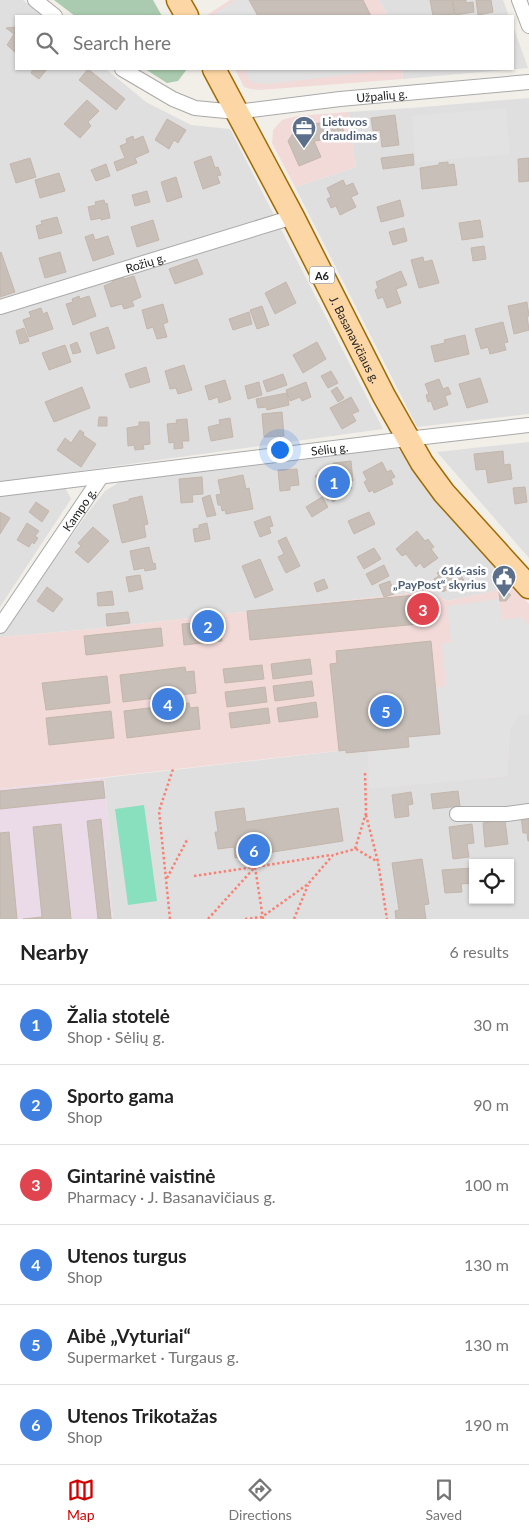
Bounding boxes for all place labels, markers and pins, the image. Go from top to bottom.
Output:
place label: Lietuvos draudimas [322,114,377,143]
office icon: Lietuvos draudimas [291,115,317,149]
pin: 1 [318,463,350,501]
place label: 616-asis „PayPost“ skyrius [393,563,486,592]
public building icon: 616-asis „PayPost“ skyrius [491,564,517,598]
pin: 3 [407,590,439,628]
pin: 2 [192,607,224,645]
pin: 4 [152,685,184,723]
pin: 5 [370,692,402,730]
pin: 6 [238,831,270,869]

